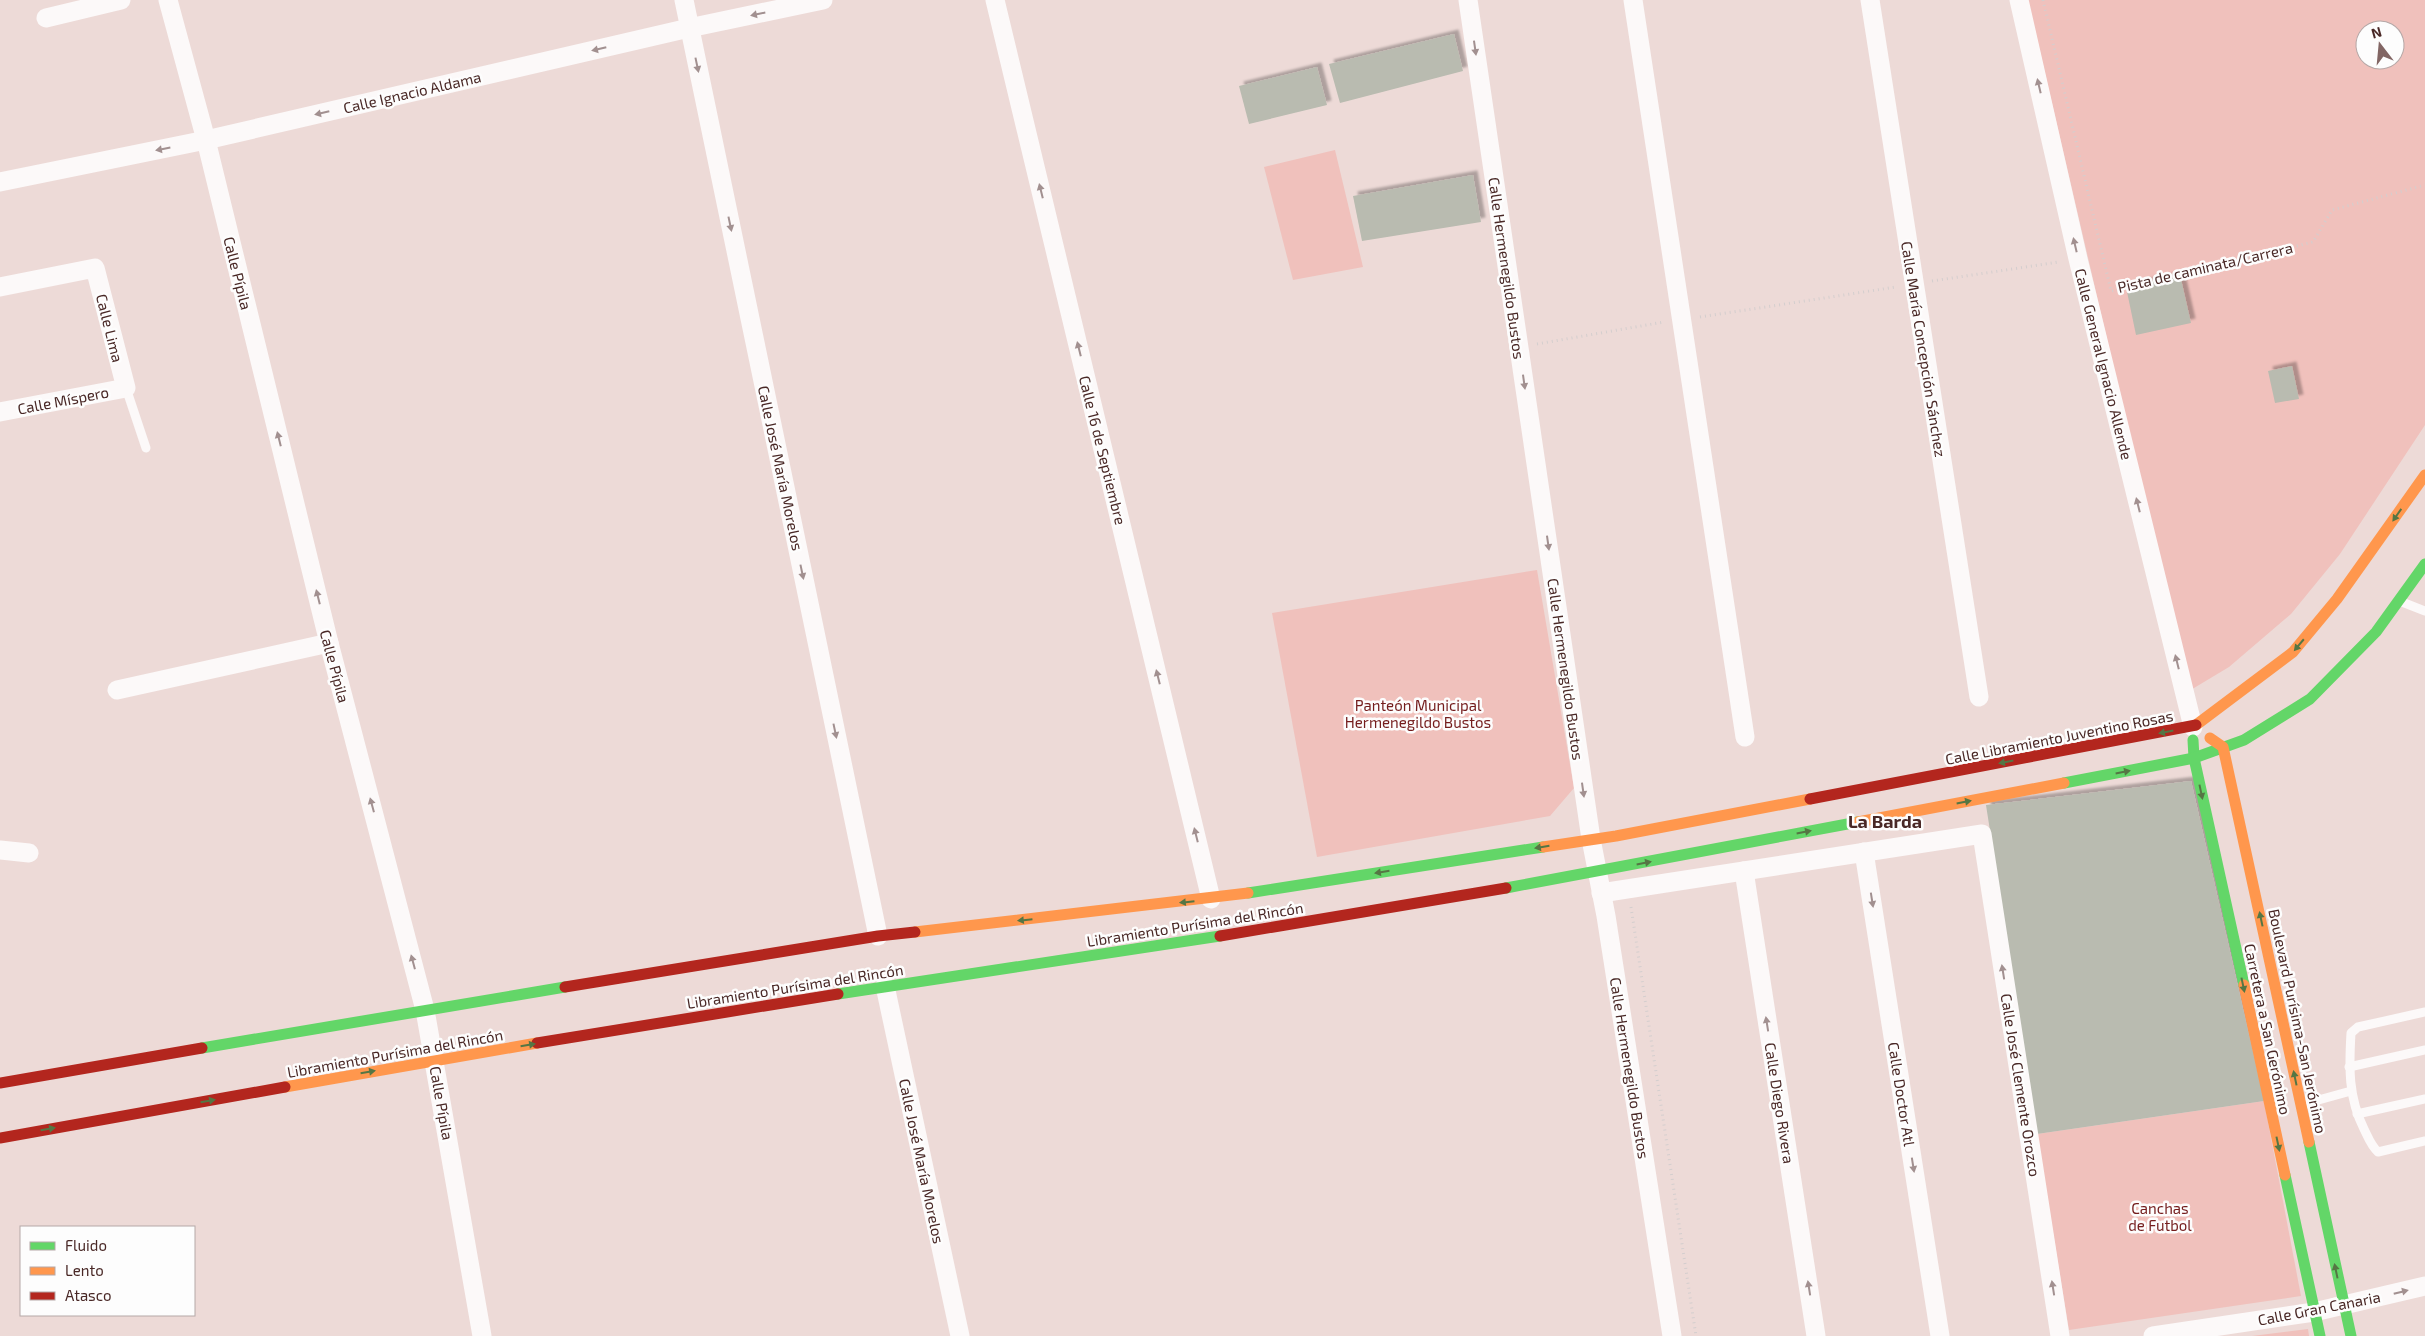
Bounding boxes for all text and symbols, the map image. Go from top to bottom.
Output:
one-way arrow [749,10,765,18]
north arrow [2355,20,2405,70]
text: N [2369,22,2383,42]
one-way arrow [1471,41,1479,57]
one-way arrow [592,45,607,53]
one-way arrow [693,57,701,73]
street label: Calle Ignacio Aldama [341,67,483,117]
one-way arrow [2034,78,2042,94]
one-way arrow [314,109,329,117]
one-way arrow [155,145,171,153]
street label: Calle Hermenegildo Bustos [1485,176,1529,360]
one-way arrow [1037,183,1045,198]
one-way arrow [726,217,734,232]
street label: Calle Pípila [220,235,256,311]
one-way arrow [2071,237,2079,252]
street label: Pista de caminata/Carrera [2116,238,2294,296]
street label: Calle María Concepción Sánchez [1898,240,1950,458]
street label: Calle General Ignacio Allende [2071,266,2137,462]
street label: Calle Lima [93,292,127,364]
one-way arrow [1075,341,1083,356]
street label: Calle 16 de Septiembre [1076,373,1130,527]
one-way arrow [1520,374,1528,390]
street label: Calle Míspero [16,382,110,418]
street label: Calle José María Morelos [755,384,807,552]
one-way arrow [275,432,283,447]
one-way arrow [2134,497,2142,512]
one-way arrow [2392,508,2402,522]
one-way arrow [1544,535,1552,551]
one-way arrow [798,564,806,579]
street label: Calle Hermenegildo Bustos [1544,577,1588,761]
one-way arrow [314,590,322,605]
street label: Calle Pípila [317,628,353,704]
one-way arrow [2294,638,2305,651]
one-way arrow [2173,655,2181,670]
one-way arrow [1154,669,1162,684]
park label: Panteón Municipal Hermenegildo Bustos [1345,696,1491,731]
street label: Calle Libramiento Juventino Rosas [1944,706,2174,768]
one-way arrow [832,723,840,739]
one-way arrow [2158,728,2173,736]
one-way arrow [1998,758,2013,766]
one-way arrow [2116,767,2132,775]
one-way arrow [1580,783,1588,799]
one-way arrow [2197,785,2205,800]
one-way arrow [367,798,375,813]
one-way arrow [1956,798,1971,806]
district label: La Barda [1848,810,1922,832]
one-way arrow [1192,827,1200,842]
one-way arrow [1796,828,1812,836]
one-way arrow [1534,843,1550,851]
one-way arrow [1637,858,1653,866]
one-way arrow [1374,869,1390,877]
one-way arrow [1868,893,1876,909]
street label: Libramiento Purísima del Rincón [1085,898,1305,950]
one-way arrow [1178,898,1194,906]
street label: Boulevard Purísima-San Jerónimo [2265,907,2331,1135]
one-way arrow [2256,911,2264,927]
one-way arrow [1017,916,1033,924]
street label: Carretera a San Gerónimo [2241,942,2295,1116]
one-way arrow [409,955,417,970]
street label: Libramiento Purísima del Rincón [685,960,905,1012]
one-way arrow [1999,963,2007,979]
street label: Calle Hermenegildo Bustos [1607,976,1653,1160]
one-way arrow [2239,978,2247,993]
street label: Calle José Clemente Orozco [1998,992,2044,1178]
one-way arrow [1763,1015,1771,1031]
street label: Libramiento Purísima del Rincón [286,1025,504,1081]
one-way arrow [520,1040,536,1048]
street label: Calle Diego Rivera [1762,1041,1798,1165]
street label: Calle Doctor Atl [1885,1041,1919,1148]
street label: Calle Pípila [427,1065,457,1141]
one-way arrow [360,1068,376,1076]
one-way arrow [2291,1071,2299,1086]
street label: Calle José María Morelos [896,1077,948,1245]
one-way arrow [200,1096,216,1104]
one-way arrow [40,1125,56,1133]
one-way arrow [2274,1136,2282,1152]
one-way arrow [1909,1157,1917,1173]
park label: Canchas de Futbol [2128,1199,2192,1234]
legend [20,1226,195,1316]
text: Fluido [65,1236,107,1254]
text: Lento [65,1261,104,1279]
one-way arrow [2332,1264,2340,1279]
one-way arrow [1804,1279,1812,1295]
one-way arrow [2048,1279,2056,1295]
text: Atasco [65,1286,111,1304]
street label: Calle Gran Canaria [2256,1287,2382,1329]
one-way arrow [2394,1287,2409,1295]

